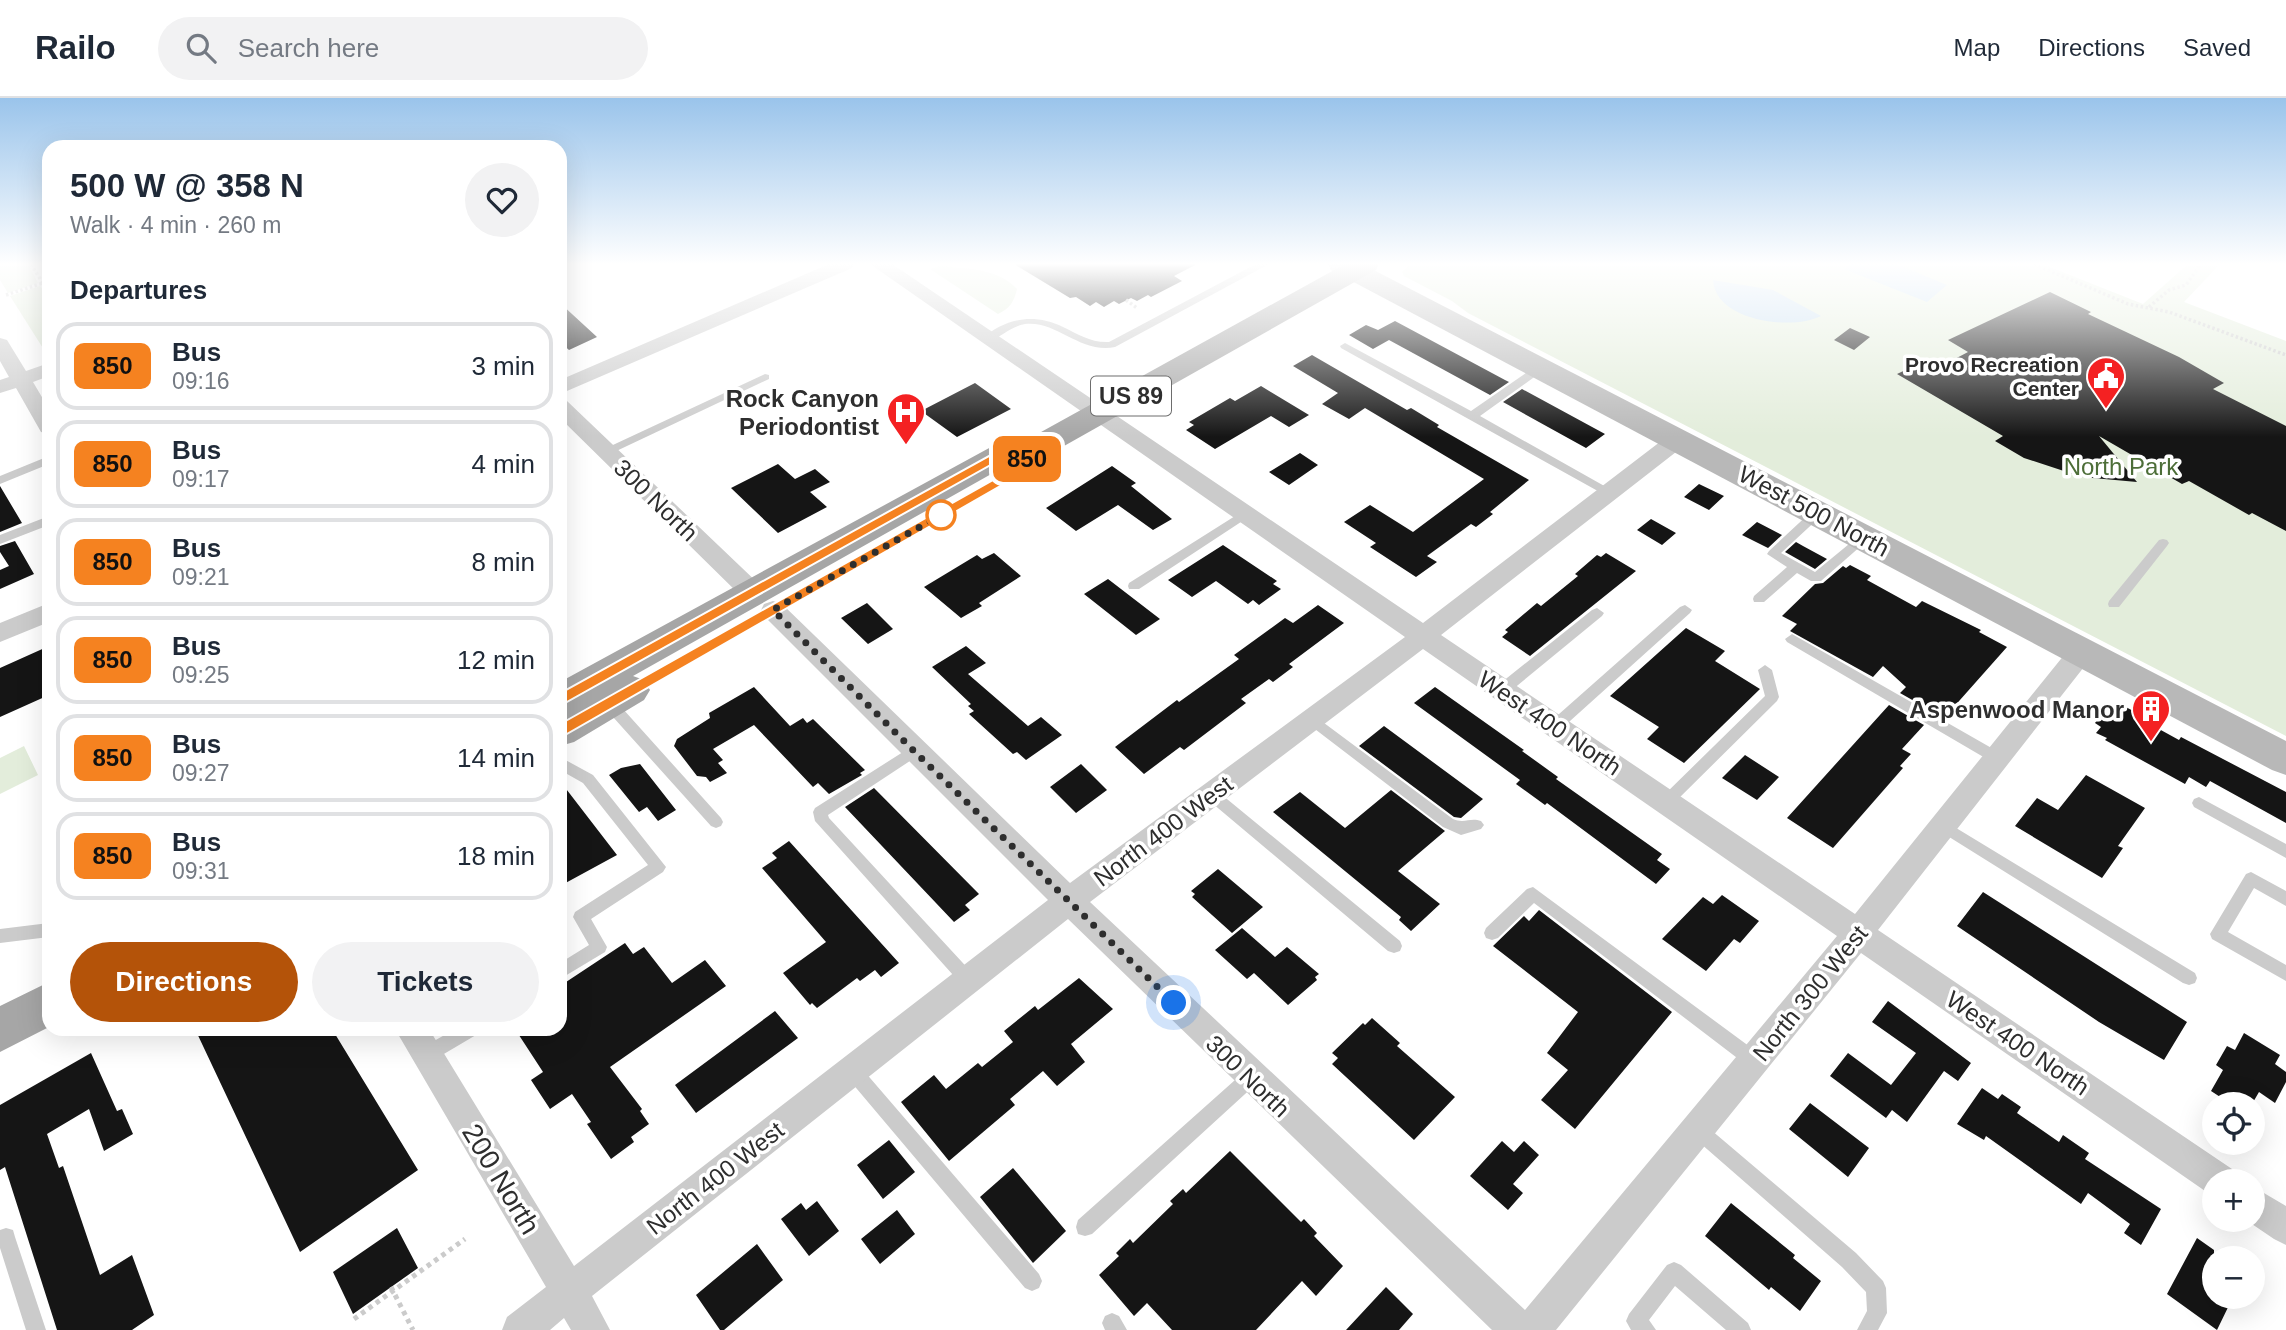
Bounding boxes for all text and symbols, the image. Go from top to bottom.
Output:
search box [158,17,648,80]
text: Railo [35,29,116,66]
icon: search [182,29,220,67]
text: Search here [238,33,379,63]
text: Map [1954,34,2000,61]
text: Directions [2038,34,2145,61]
text: Saved [2183,34,2251,61]
button: heart [465,163,539,237]
text: 500 W @ 358 N [70,167,304,204]
text: Walk · 4 min · 260 m [70,212,281,238]
text: Departures [70,275,207,305]
text: Bus [172,337,221,367]
text: 3 min [471,351,535,381]
text: 850 [92,352,133,379]
place label: Provo Recreation Center [1905,353,2079,400]
public building icon: Provo Recreation Center [2085,355,2127,410]
text: 09:16 [172,368,230,394]
road number: US 89 [1091,376,1171,416]
place label: Rock Canyon Periodontist [726,385,879,440]
hospital icon: Rock Canyon Periodontist [885,391,927,446]
text: Bus [172,435,221,465]
line badge: 850 [987,436,1067,482]
text: 850 [1007,445,1047,472]
text: 4 min [471,449,535,479]
text: 850 [92,450,133,477]
park label: North Park [2064,453,2179,480]
street label: 300 North [609,454,703,546]
street label: West 500 North [1734,460,1894,562]
text: 09:17 [172,466,230,492]
unlabelled marker [926,500,956,530]
text: Bus [172,533,221,563]
text: 8 min [471,547,535,577]
text: 850 [92,548,133,575]
text: 09:21 [172,564,230,590]
text: Bus [172,631,221,661]
text: 12 min [457,645,535,675]
text: 850 [92,646,133,673]
text: 09:25 [172,662,230,688]
street label: West 400 North [1474,665,1626,781]
building icon: Aspenwood Manor [2130,688,2172,743]
place label: Aspenwood Manor [1909,696,2124,723]
text: Bus [172,729,221,759]
text: 14 min [457,743,535,773]
text: 850 [92,744,133,771]
text: 09:27 [172,760,230,786]
street label: North 400 West [1088,770,1238,892]
text: Bus [172,827,221,857]
text: 18 min [457,841,535,871]
text: 850 [92,842,133,869]
text: 09:31 [172,858,230,884]
street label: North 300 West [1747,920,1873,1066]
button: Directions [70,942,298,1022]
button: Tickets [312,942,539,1022]
your location [1156,985,1191,1020]
street label: West 400 North [1942,985,2094,1101]
street label: 300 North [1201,1030,1295,1122]
map controls [2202,1092,2265,1309]
button: locate [2202,1092,2265,1155]
street label: North 400 West [641,1116,789,1240]
street label: 200 North [456,1118,546,1240]
button: + [2202,1169,2265,1232]
button: − [2202,1246,2265,1309]

